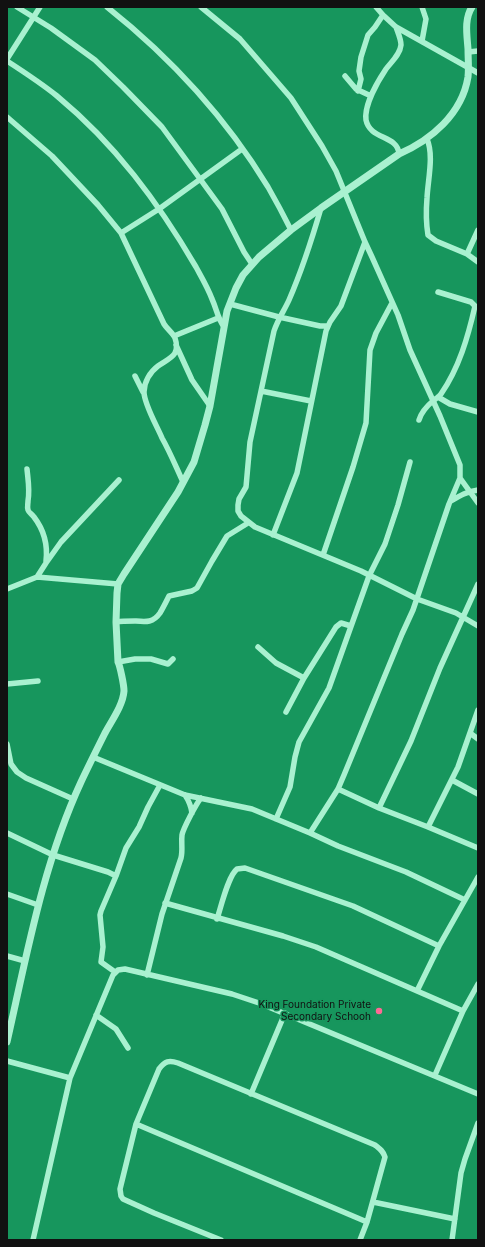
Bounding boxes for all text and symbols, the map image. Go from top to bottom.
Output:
place label: King Foundation Private Secondary Schooh [258,999,371,1022]
marker: King Foundation Private Secondary Schooh [374,1006,384,1016]

